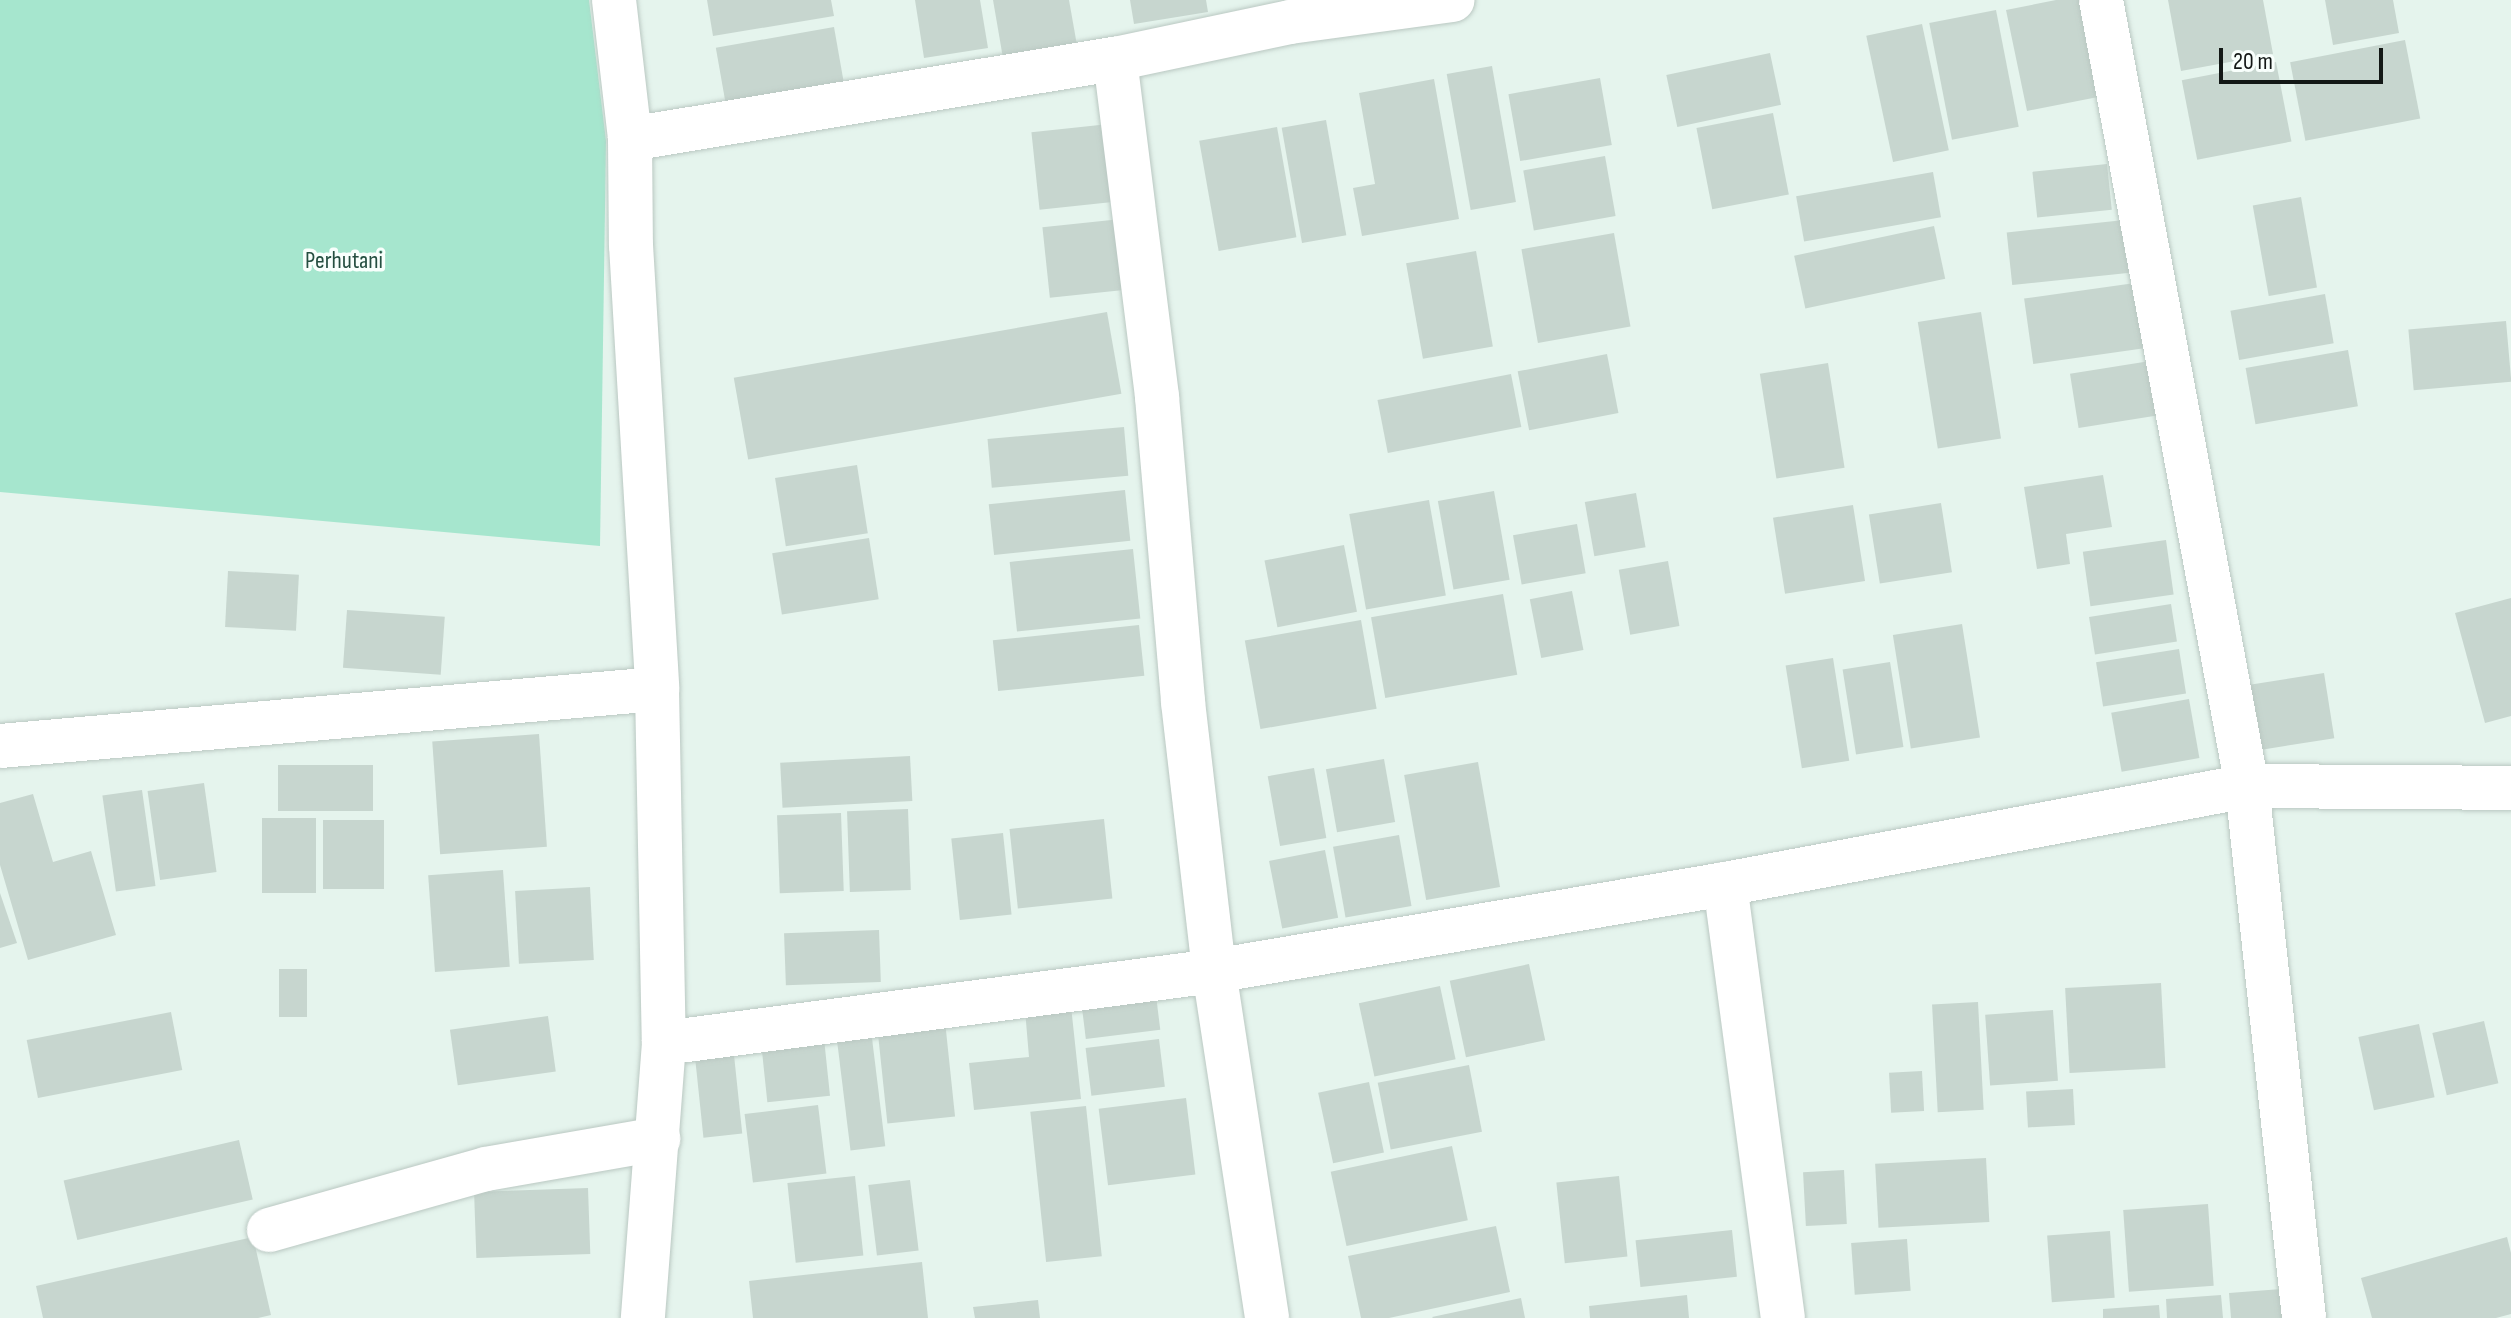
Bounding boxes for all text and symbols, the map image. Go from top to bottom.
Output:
scale bar [2223,32,2387,82]
text: 20 m [2233,47,2273,76]
park label: Perhutani [305,247,383,275]

